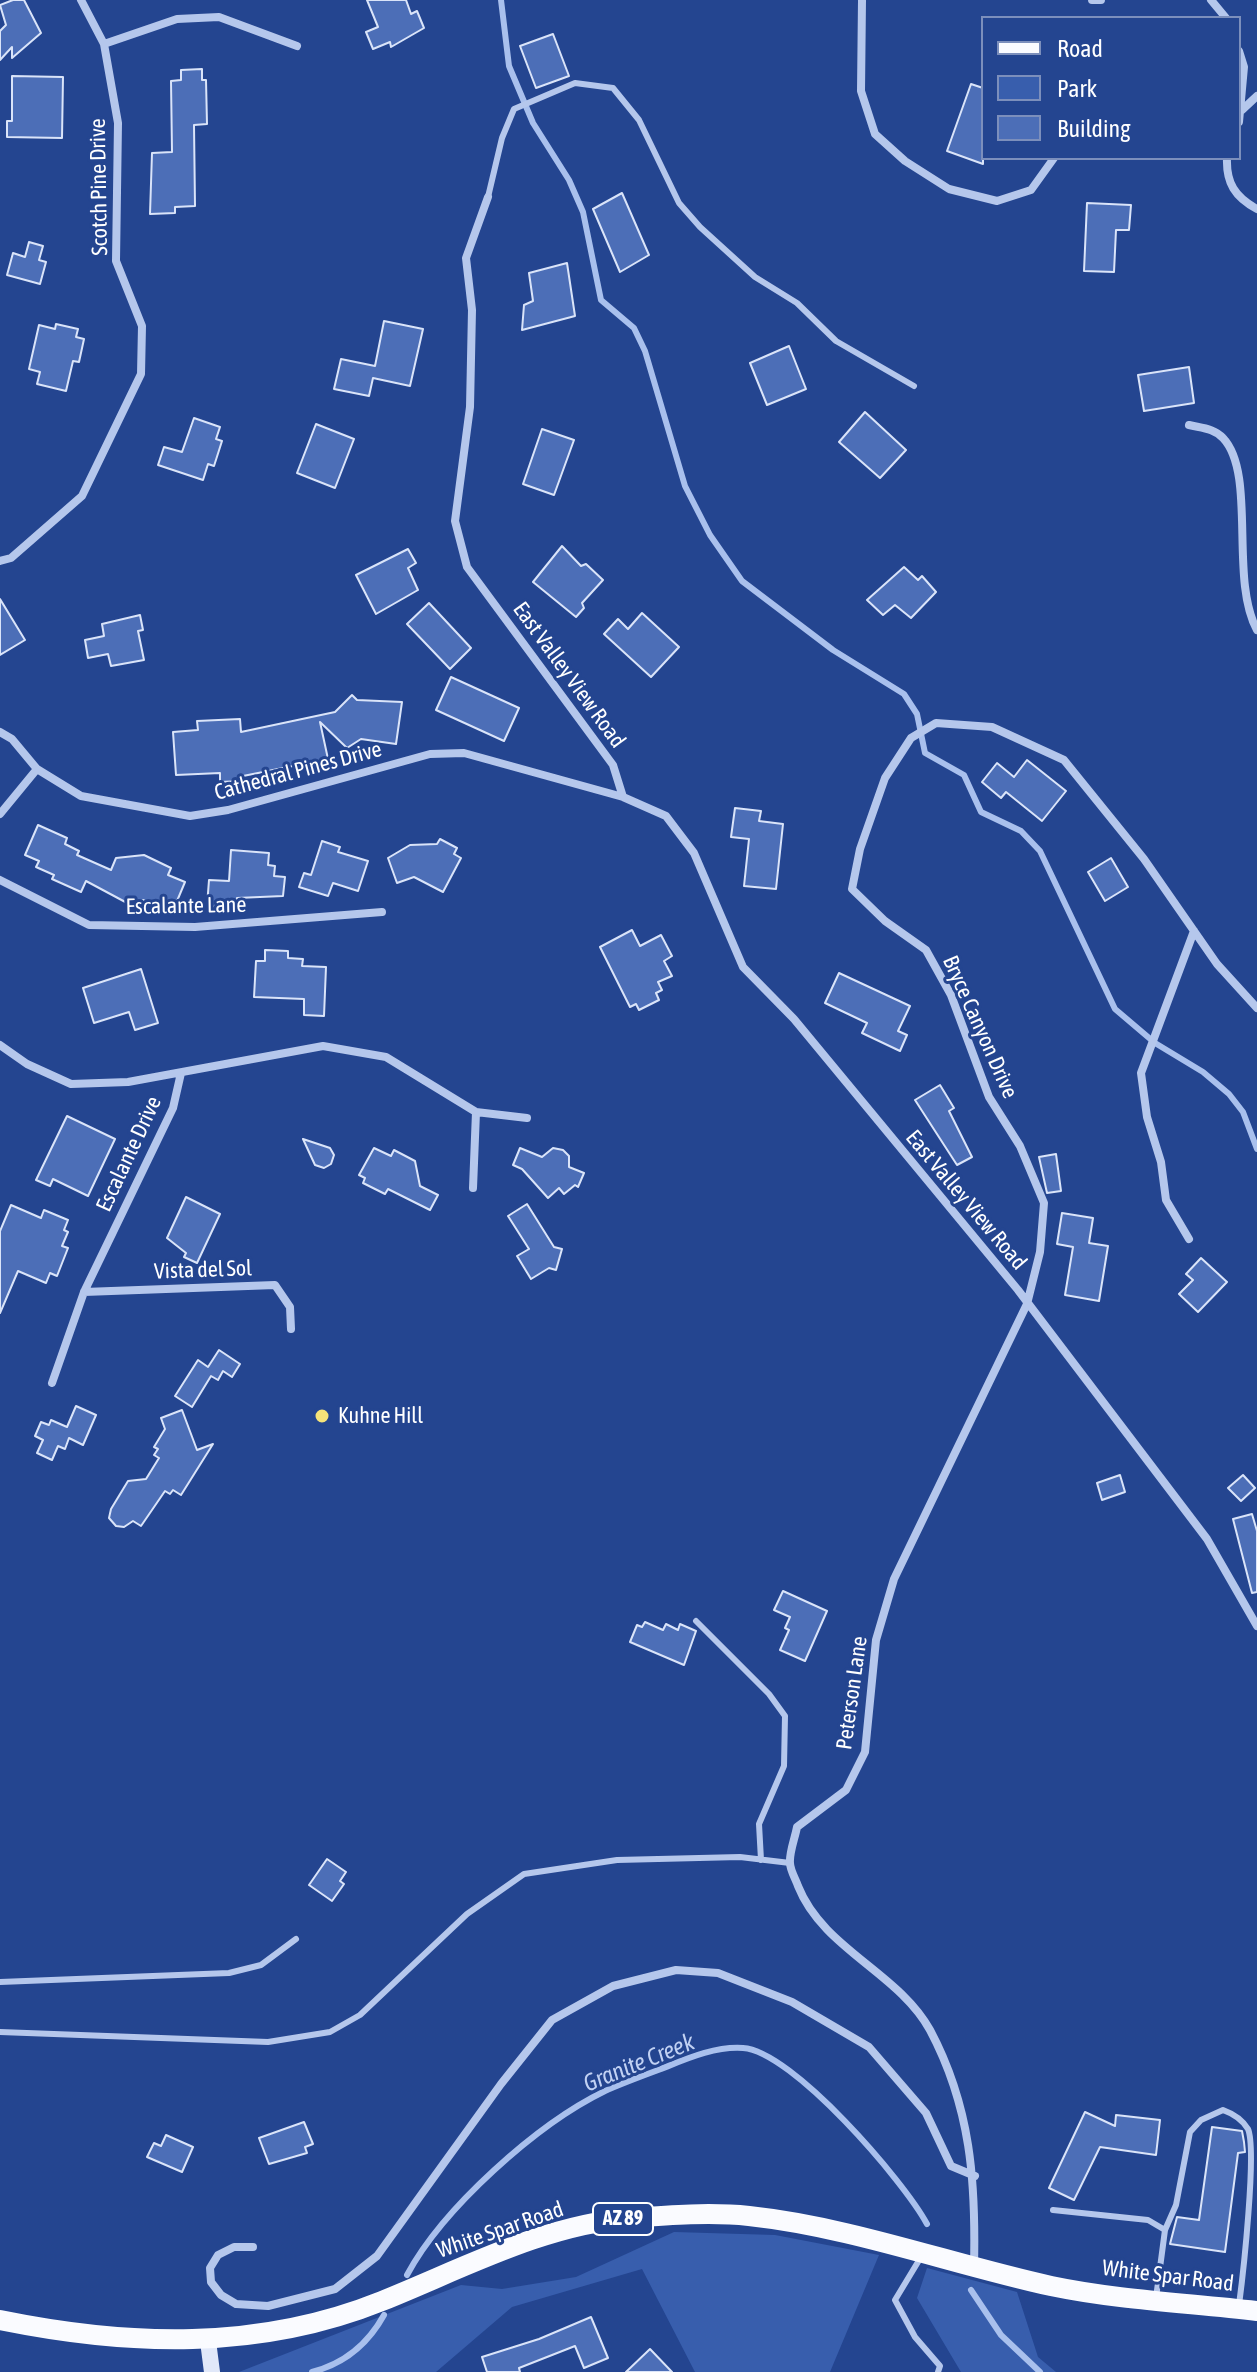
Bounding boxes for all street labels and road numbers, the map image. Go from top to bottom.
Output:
street label: Scotch Pine Drive [85,118,113,256]
street label: East Valley View Road [507,597,631,753]
street label: Cathedral Pines Drive [211,736,385,806]
street label: Escalante Lane [125,892,247,920]
street label: Bryce Canyon Drive [937,952,1023,1102]
street label: Escalante Drive [91,1092,167,1216]
street label: East Valley View Road [900,1125,1032,1275]
street label: Vista del Sol [154,1255,252,1285]
street label: Peterson Lane [831,1635,873,1751]
street label: White Spar Road [433,2196,567,2264]
road number: AZ 89 [593,2203,653,2235]
street label: White Spar Road [1101,2255,1235,2297]

